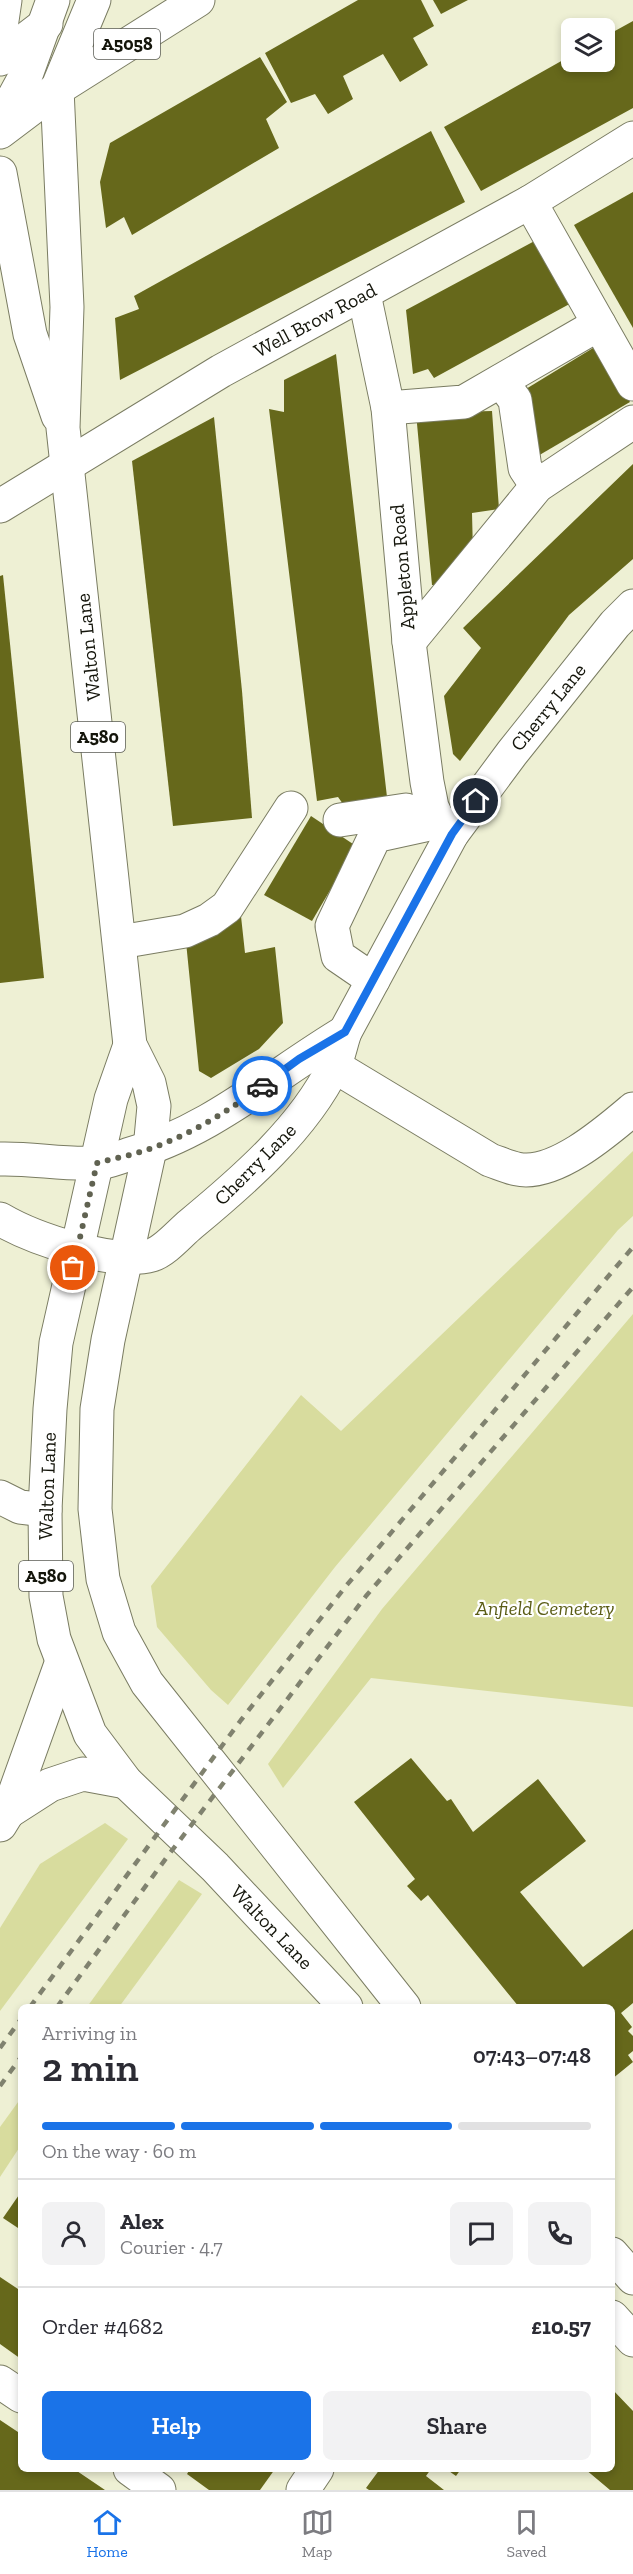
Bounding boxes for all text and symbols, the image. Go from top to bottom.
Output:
map controls [561,18,615,72]
button: layers [561,18,615,72]
road number: A5058 [94,29,160,59]
street label: Well Brow Road [250,278,380,362]
street label: Appleton Road [385,503,419,631]
street label: Walton Lane [70,592,106,702]
street label: Cherry Lane [505,658,591,756]
road number: A580 [71,722,125,752]
pin [450,775,501,826]
icon: home [459,784,492,817]
courier [232,1056,292,1116]
icon: car [246,1070,279,1103]
street label: Cherry Lane [209,1118,301,1210]
pin [47,1242,98,1293]
icon: bag [56,1251,89,1284]
street label: Walton Lane [33,1432,61,1540]
road number: A580 [19,1561,73,1591]
park label: Anfield Cemetery [475,1596,614,1620]
street label: Walton Lane [226,1880,318,1974]
text: Arriving in [42,2021,137,2045]
text: 07:43–07:48 [473,2042,591,2069]
text: 2 min [42,2044,139,2091]
text: On the way · 60 m [42,2139,196,2163]
button: person [42,2202,105,2265]
button: chat [450,2202,513,2265]
button: phone [528,2202,591,2265]
text: Alex [120,2208,164,2235]
text: Courier · 4.7 [120,2235,223,2259]
text: Order #4682 [42,2313,163,2340]
text: £10.57 [531,2313,591,2340]
button: Help [42,2391,311,2460]
button: Share [323,2391,591,2460]
tab: Home [86,2506,128,2561]
tab: Map [301,2506,334,2561]
tab: Saved [506,2506,547,2561]

